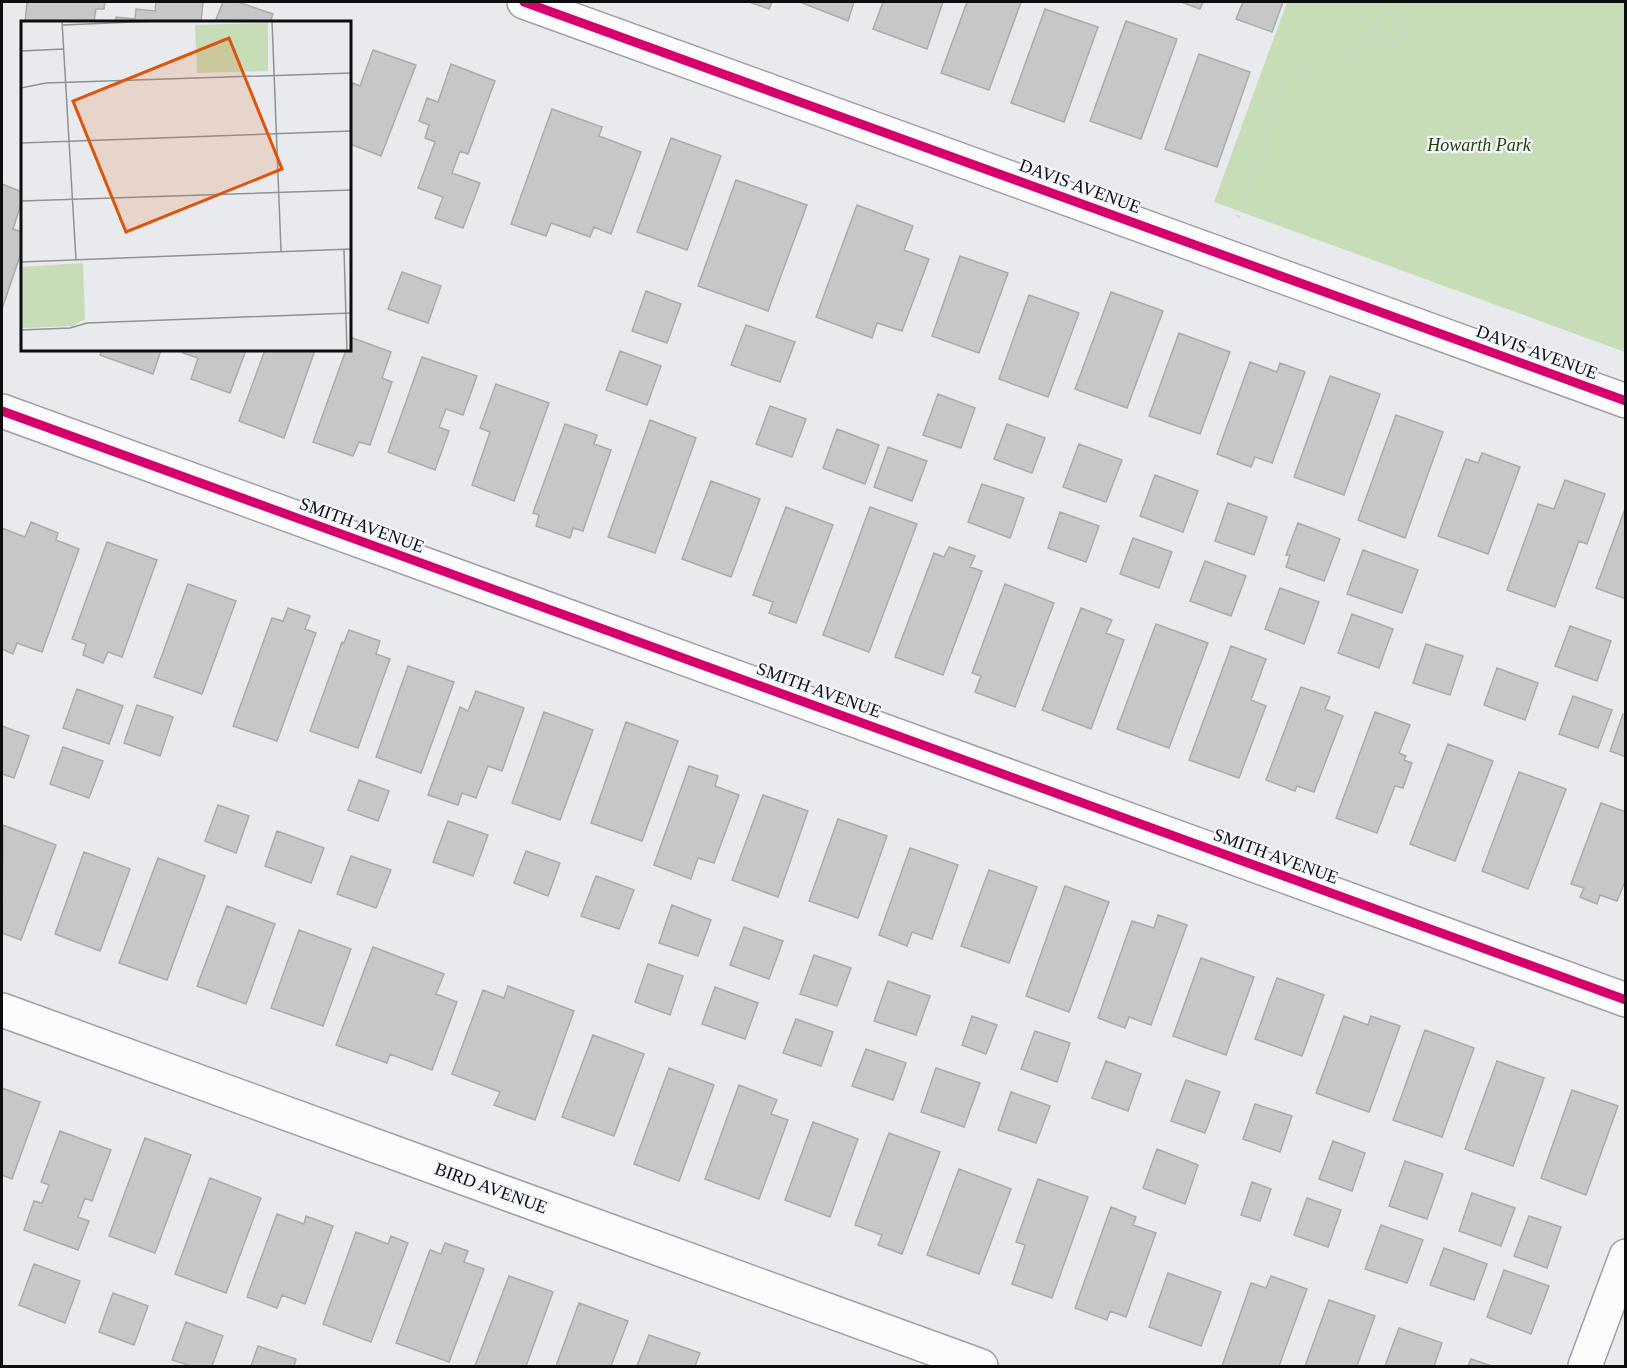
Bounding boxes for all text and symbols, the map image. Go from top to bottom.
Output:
inset map [21,21,351,351]
park label: Howarth Park [1426,135,1532,155]
street label: DAVIS AVENUE [1017,155,1143,217]
street label: DAVIS AVENUE [1474,321,1600,383]
street label: SMITH AVENUE [297,493,427,557]
street label: SMITH AVENUE [754,658,884,722]
street label: SMITH AVENUE [1211,824,1341,888]
street label: BIRD AVENUE [432,1158,550,1218]

